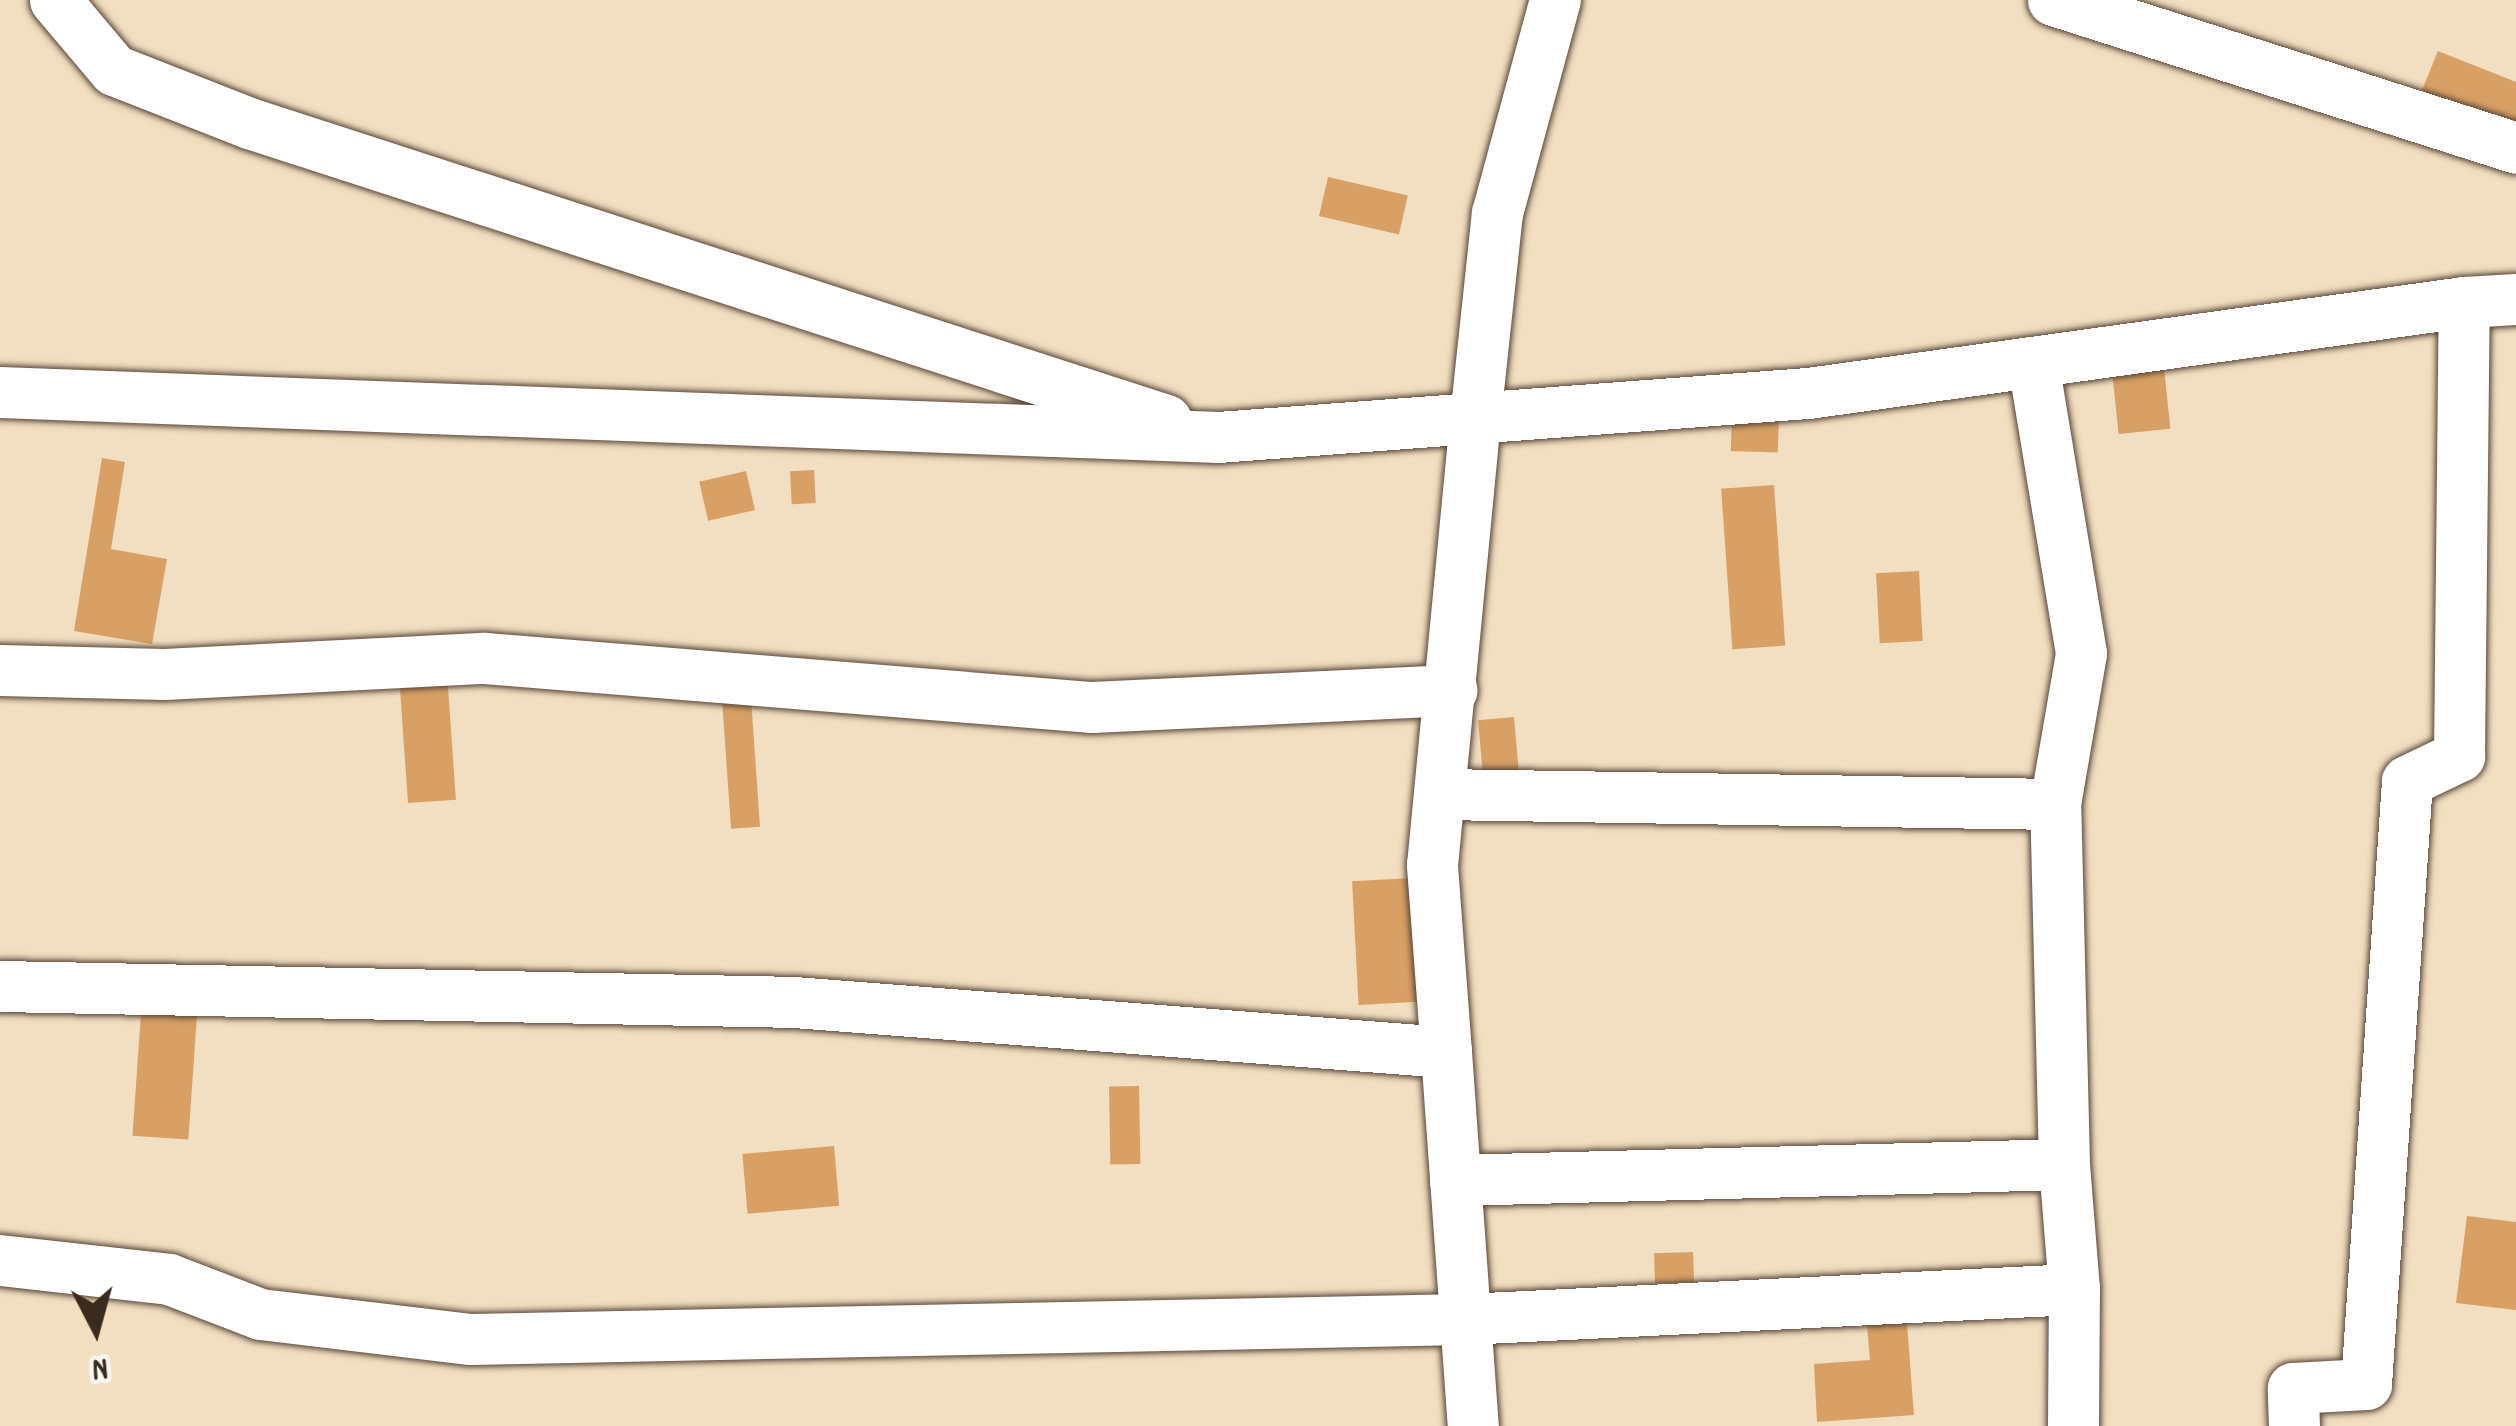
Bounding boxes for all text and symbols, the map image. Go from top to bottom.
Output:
north arrow [36,1270,156,1390]
text: N [89,1342,110,1391]

